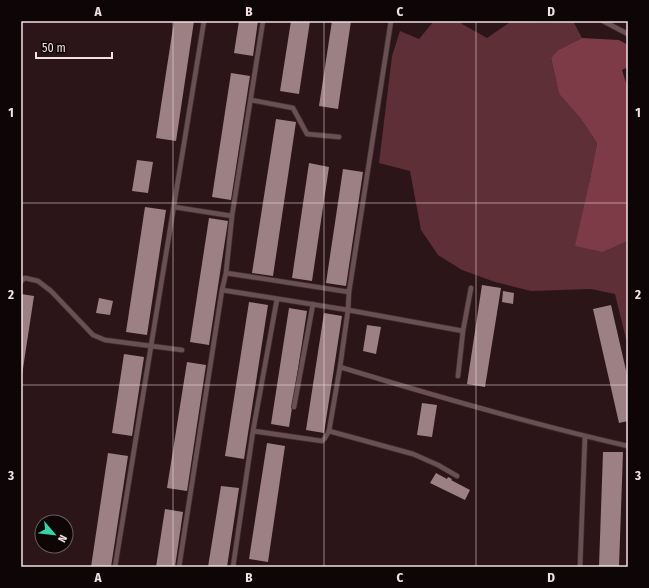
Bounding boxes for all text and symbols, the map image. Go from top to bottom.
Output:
text: A [93,4,102,19]
text: B [245,4,253,19]
text: C [397,4,404,19]
text: D [547,4,555,19]
scale bar [36,34,112,60]
text: 50 m [42,41,66,55]
text: 1 [8,105,14,120]
text: 1 [635,105,641,120]
text: 2 [7,287,14,302]
text: 2 [634,287,641,302]
text: 3 [7,468,14,483]
text: 3 [634,468,641,483]
north arrow [34,514,74,554]
text: N [55,532,70,544]
text: A [93,570,102,585]
text: B [245,570,253,585]
text: C [397,570,404,585]
text: D [547,570,555,585]

